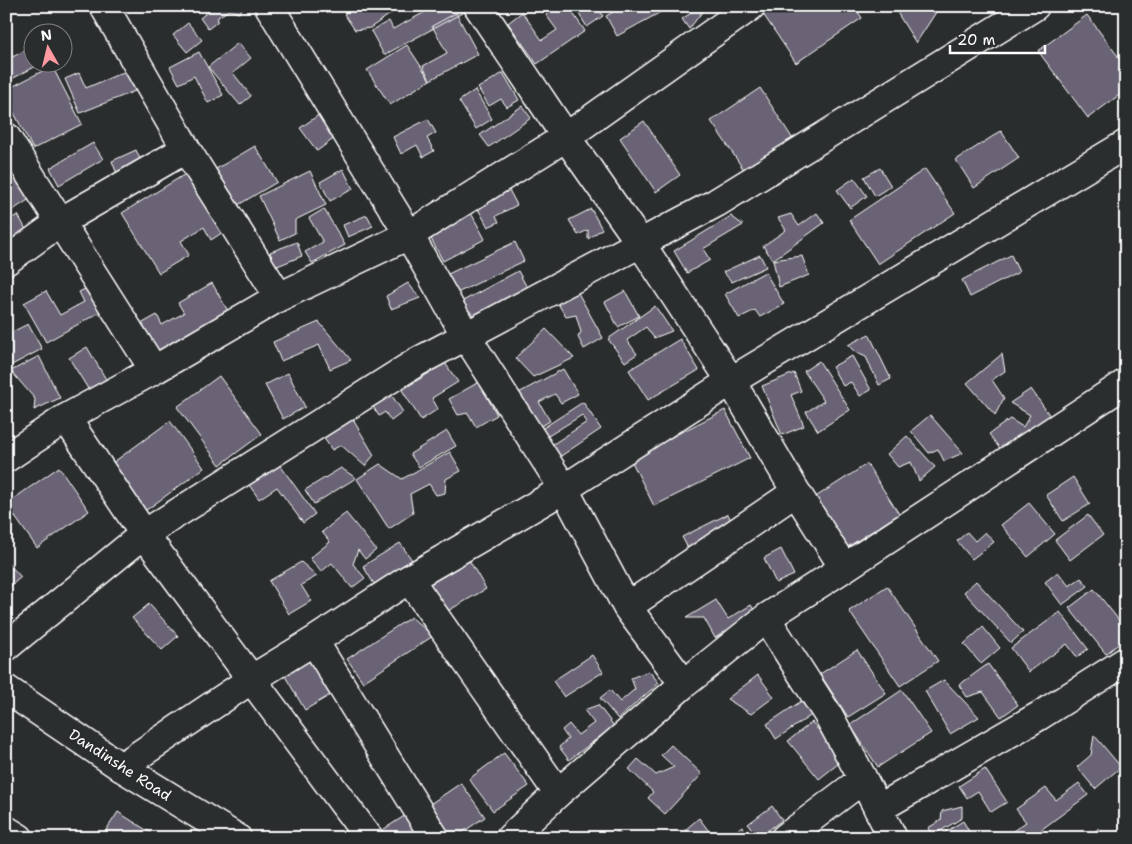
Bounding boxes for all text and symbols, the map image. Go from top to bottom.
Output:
north arrow [22,22,72,72]
scale bar [950,22,1044,54]
text: N [39,25,53,45]
text: 20 m [957,30,996,50]
street label: Dandinshe Road [65,724,175,806]

